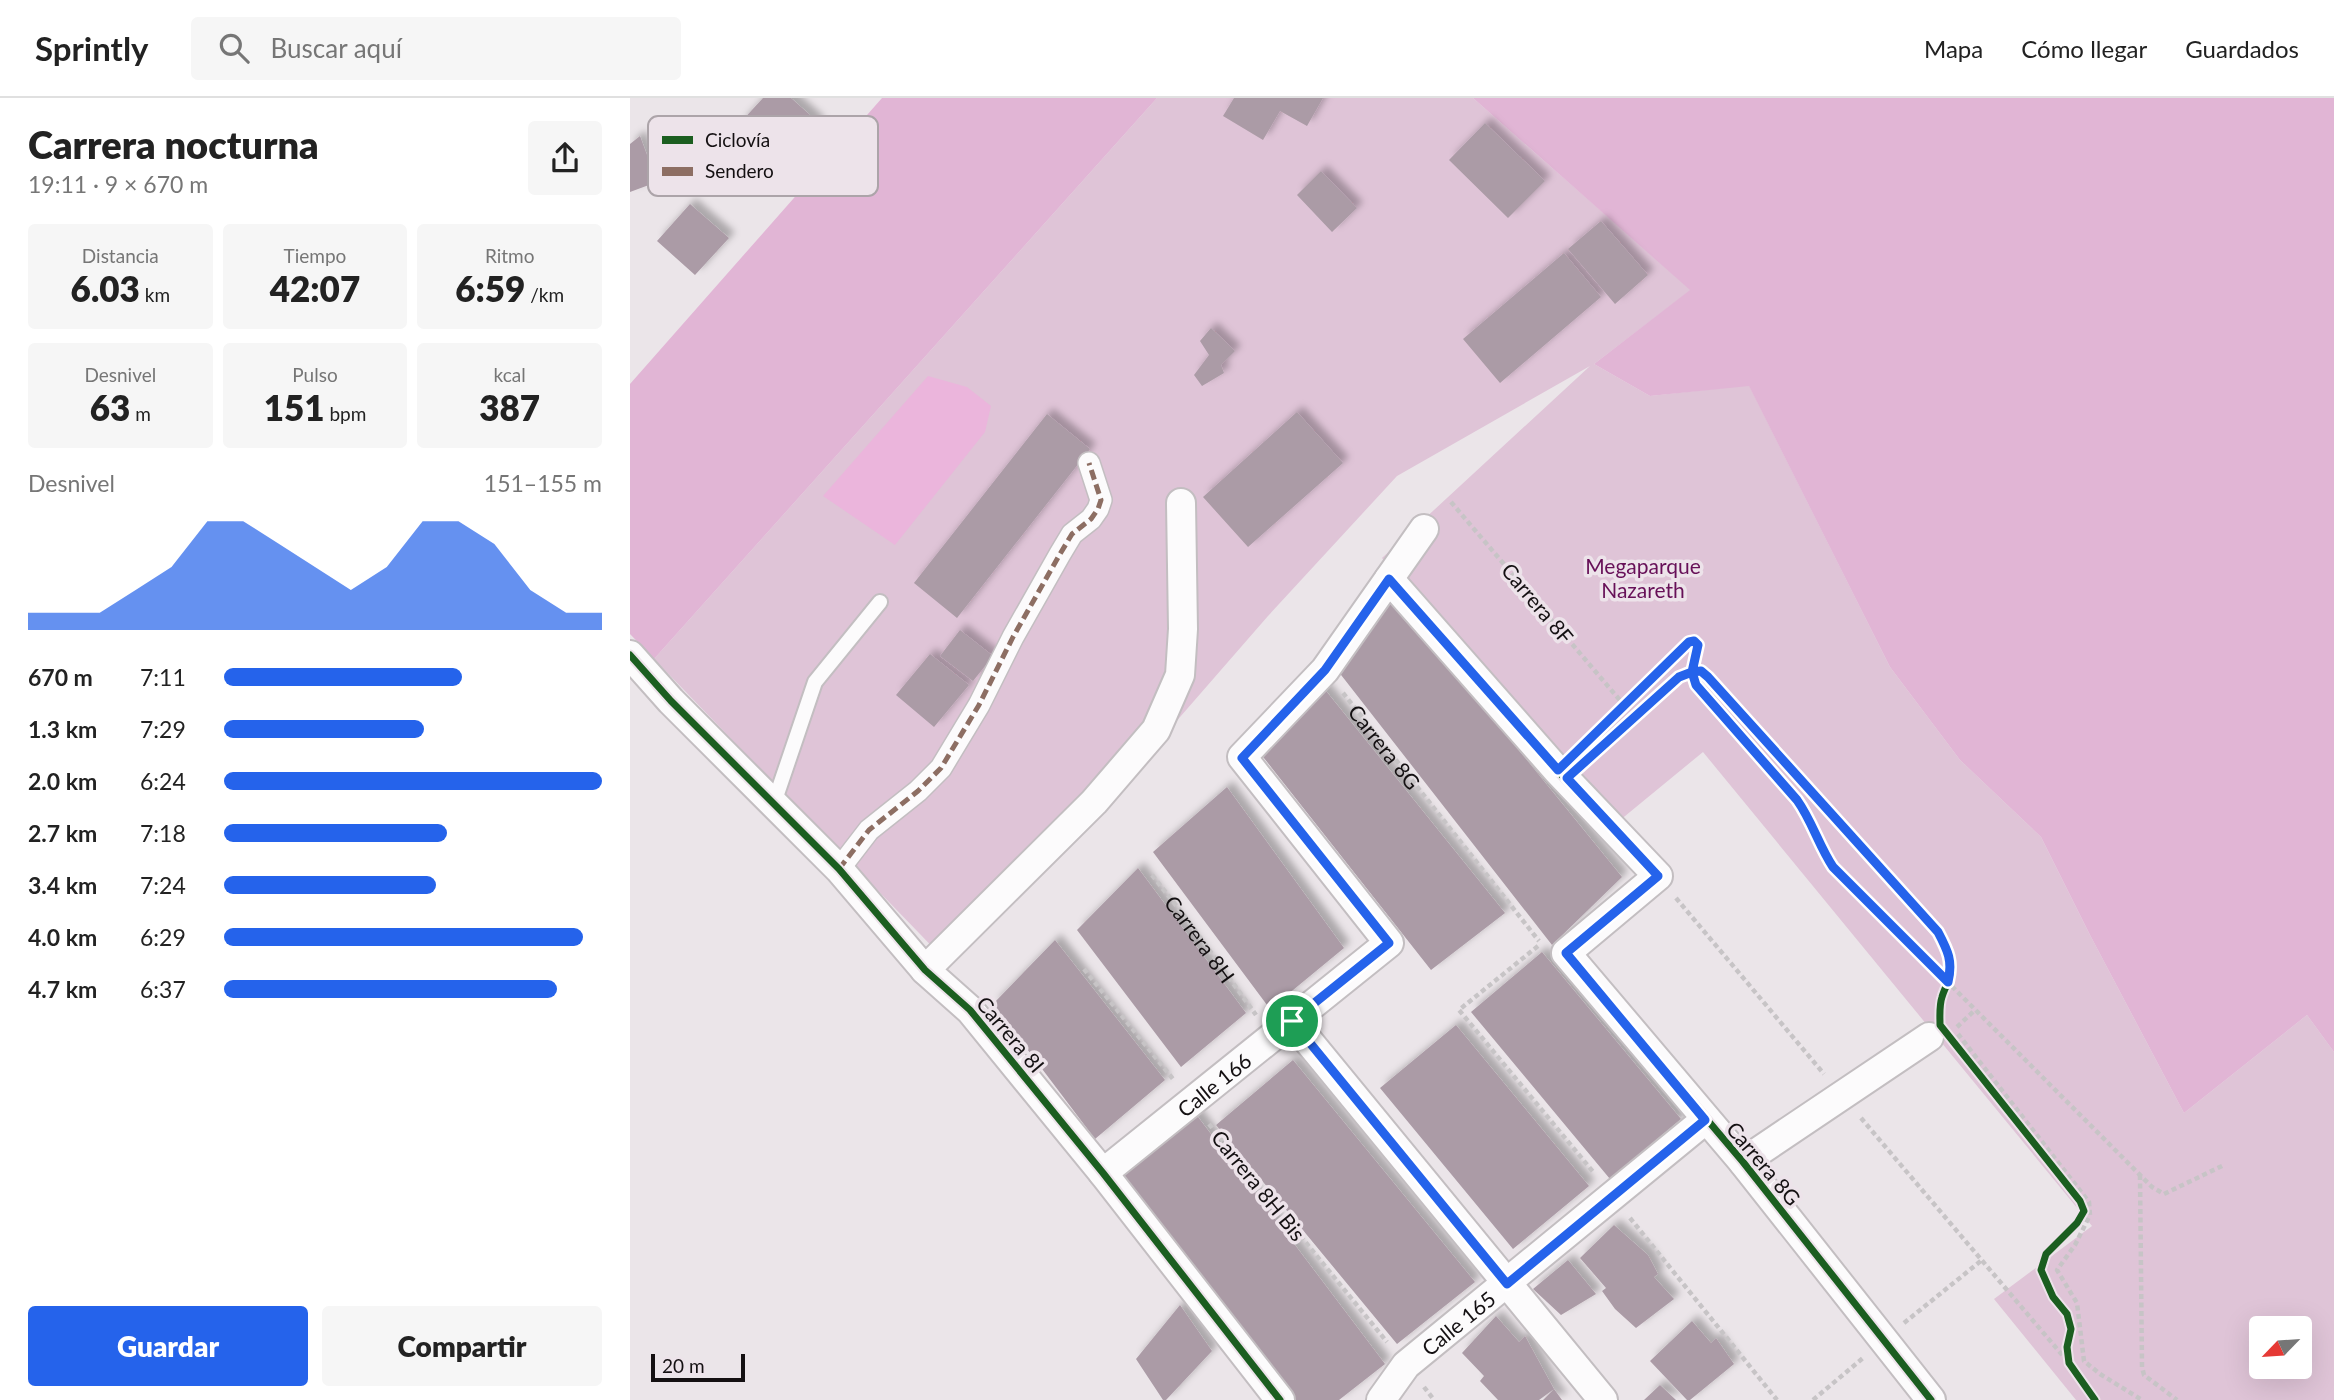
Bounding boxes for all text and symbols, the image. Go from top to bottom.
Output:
search box [191,17,681,80]
text: Sprintly [35,28,149,68]
icon: search [215,29,253,67]
text: Buscar aquí [271,32,402,64]
text: Mapa [1924,34,1983,63]
text: Cómo llegar [2021,34,2147,63]
text: Guardados [2185,34,2299,63]
legend [648,116,878,196]
text: Carrera nocturna [28,121,319,167]
button: share [528,121,602,195]
text: Ciclovía [705,128,770,151]
text: Sendero [705,159,774,182]
text: 19:11 · 9 × 670 m [28,170,208,198]
text: Distancia [82,244,159,267]
text: Tiempo [284,244,346,267]
text: Ritmo [485,244,534,267]
text: 6.03 [71,267,140,309]
text: 42:07 [270,267,360,309]
text: 6:59 [455,267,525,309]
text: km [140,283,170,306]
text: /km [525,283,564,306]
text: Desnivel [84,363,156,386]
text: Pulso [292,363,338,386]
text: kcal [494,363,526,386]
text: 63 [90,386,130,428]
text: 151 [264,386,325,428]
text: 387 [479,386,540,428]
text: m [130,402,151,425]
text: bpm [325,402,366,425]
text: Desnivel [28,469,115,497]
text: 151–155 m [484,469,602,497]
park label: Megaparque Nazareth [1585,553,1701,602]
street label: Carrera 8F [1497,558,1579,649]
text: 670 m [28,663,93,691]
text: 7:11 [140,663,186,691]
street label: Carrera 8G [1344,699,1426,794]
text: 1.3 km [28,715,97,743]
text: 7:29 [140,715,186,743]
text: 2.0 km [28,767,97,795]
text: 6:24 [140,767,186,795]
text: 2.7 km [28,819,97,847]
text: 7:18 [140,819,186,847]
text: 3.4 km [28,871,97,899]
text: 7:24 [140,871,186,899]
street label: Carrera 8H [1160,890,1241,987]
text: 4.0 km [28,923,97,951]
text: 6:29 [140,923,186,951]
text: 4.7 km [28,975,97,1003]
text: 6:37 [140,975,186,1003]
street label: Carrera 8I [972,991,1050,1077]
pin [1262,991,1322,1051]
icon: arrive [1273,1002,1311,1040]
street label: Calle 166 [1172,1047,1256,1121]
street label: Carrera 8G [1722,1116,1806,1210]
street label: Carrera 8H Bis [1207,1125,1311,1245]
street label: Calle 165 [1416,1285,1500,1360]
button: Guardar [28,1306,308,1386]
button: Compartir [322,1306,602,1386]
north arrow [2249,1316,2312,1379]
map controls [2249,1316,2312,1379]
scale bar [651,1351,746,1383]
text: 20 m [662,1354,705,1377]

